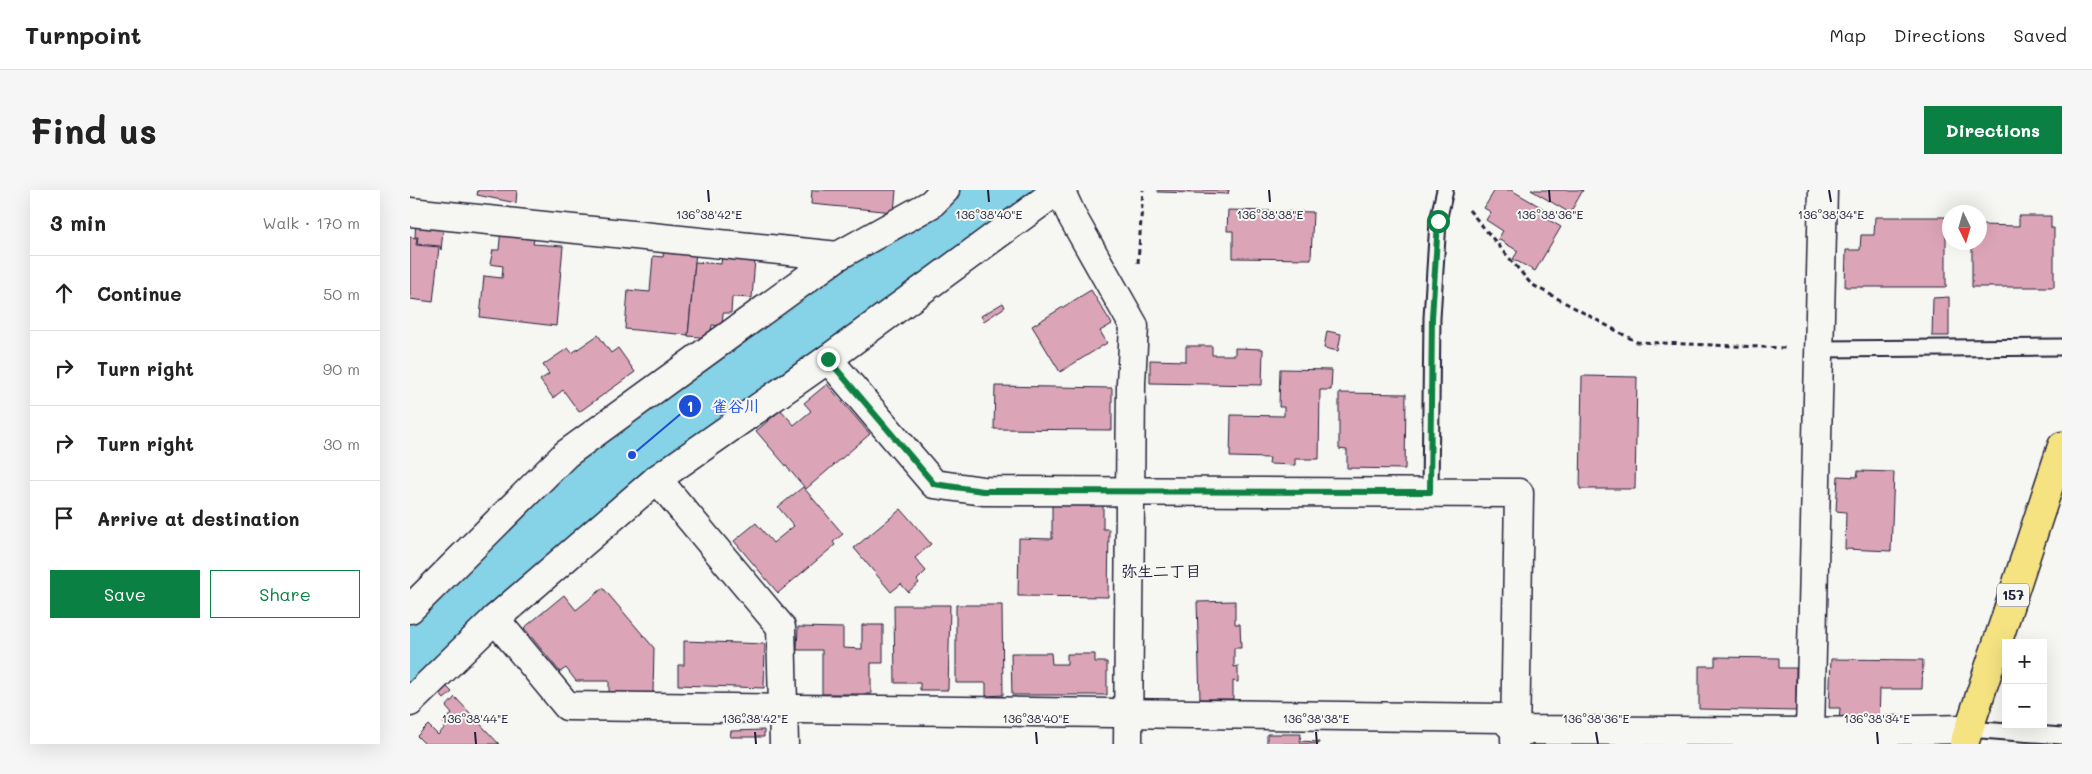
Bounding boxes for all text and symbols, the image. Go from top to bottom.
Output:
text: Turnpoint [25,19,141,50]
text: Map [1829,23,1866,47]
text: Directions [1894,23,1986,47]
text: Saved [2014,23,2067,47]
button: Directions [1924,106,2062,154]
text: Find us [30,107,157,153]
north arrow [1942,205,1987,250]
text: 136°38'42"E [676,206,742,222]
text: 136°38'40"E [956,206,1023,222]
text: 136°38'38"E [1237,206,1303,222]
text: 136°38'36"E [1517,206,1583,222]
text: 136°38'34"E [1798,206,1864,222]
text: 3 min [50,209,106,236]
route start [1427,210,1450,233]
text: Walk · 170 m [262,212,360,233]
icon: ahead [50,279,78,307]
text: Continue [97,281,182,306]
text: 50 m [323,283,360,304]
route end [817,348,840,371]
icon: right [50,354,78,382]
text: Turn right [97,356,194,381]
text: 90 m [323,358,360,379]
callout: 雀谷川 [677,391,770,422]
text: 雀谷川 [712,395,760,416]
text: 1 [687,396,693,416]
icon: right [50,429,78,457]
text: Turn right [97,431,194,456]
text: 30 m [323,433,360,454]
icon: arrive [50,504,78,532]
text: Arrive at destination [97,506,300,531]
district label: 弥生二丁目 [1121,560,1201,581]
button: Save [50,570,200,618]
button: Share [210,570,360,618]
road number: 157 [1997,584,2029,606]
map controls [2002,639,2047,729]
button: + [2002,639,2047,684]
button: − [2002,684,2047,729]
text: 136°38'44"E [442,710,508,726]
text: 136°38'42"E [722,710,788,726]
text: 136°38'40"E [1003,710,1070,726]
text: 136°38'38"E [1283,710,1349,726]
text: 136°38'36"E [1563,710,1629,726]
text: 136°38'34"E [1844,710,1910,726]

